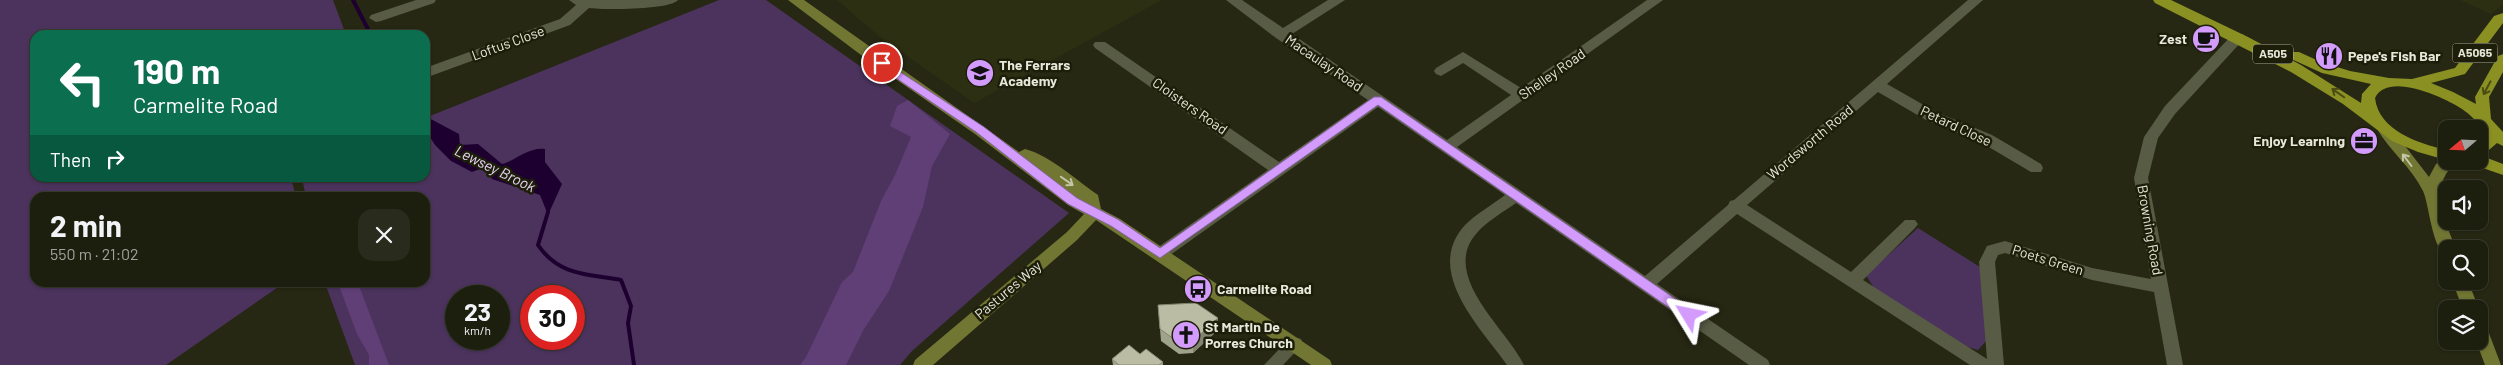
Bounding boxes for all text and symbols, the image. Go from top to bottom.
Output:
street label: Loftus Close [469,22,547,64]
cafe icon: Zest [2191,24,2221,54]
street label: Macaulay Road [1282,30,1366,95]
place label: Zest [2159,30,2187,47]
restaurant icon: Pepe's Fish Bar [2314,41,2344,71]
pin [861,42,903,84]
road number: A505 [2253,44,2293,64]
road number: A5065 [2452,44,2498,62]
street label: Shelley Road [1515,45,1588,103]
place label: Pepe's Fish Bar [2348,47,2441,64]
text: 190 m [133,49,220,91]
icon: arrive [868,49,896,77]
icon: left [50,50,115,115]
place label: The Ferrars Academy [999,56,1070,89]
school or university icon: The Ferrars Academy [965,58,995,88]
street label: Cloisters Road [1150,74,1231,138]
one-way arrow [2482,80,2491,95]
one-way arrow [2331,88,2345,98]
text: Carmelite Road [133,91,278,117]
street label: Wordsworth Road [1763,101,1856,183]
street label: Petard Close [1918,102,1995,149]
north arrow [2438,120,2488,170]
map controls [2438,120,2488,350]
office icon: Enjoy Learning [2349,126,2379,156]
place label: Enjoy Learning [2253,132,2345,149]
water label: Lewsey Brook [452,141,539,196]
icon: right [101,145,129,173]
text: Then [50,148,91,171]
one-way arrow [2401,154,2412,167]
one-way arrow [1060,176,1074,186]
button: sound [2438,180,2488,230]
street label: Browning Road [2134,184,2167,276]
text: 2 min [50,207,122,243]
button: close [358,209,410,261]
button: search [2438,240,2488,290]
street label: Poets Green [2010,241,2086,278]
text: 550 m · 21:02 [50,244,139,263]
street label: Pastures Way [971,256,1045,322]
bus stop icon: Carmelite Road [1183,274,1213,304]
place label: Carmelite Road [1217,280,1312,297]
speed limit sign: 30 [520,285,585,350]
position arrow [1662,288,1714,340]
text: 23 [464,296,491,326]
button: layers [2438,300,2488,350]
place label: St Martin De Porres Church [1205,318,1293,351]
church icon: St Martin De Porres Church [1171,320,1201,350]
text: km/h [464,323,491,337]

